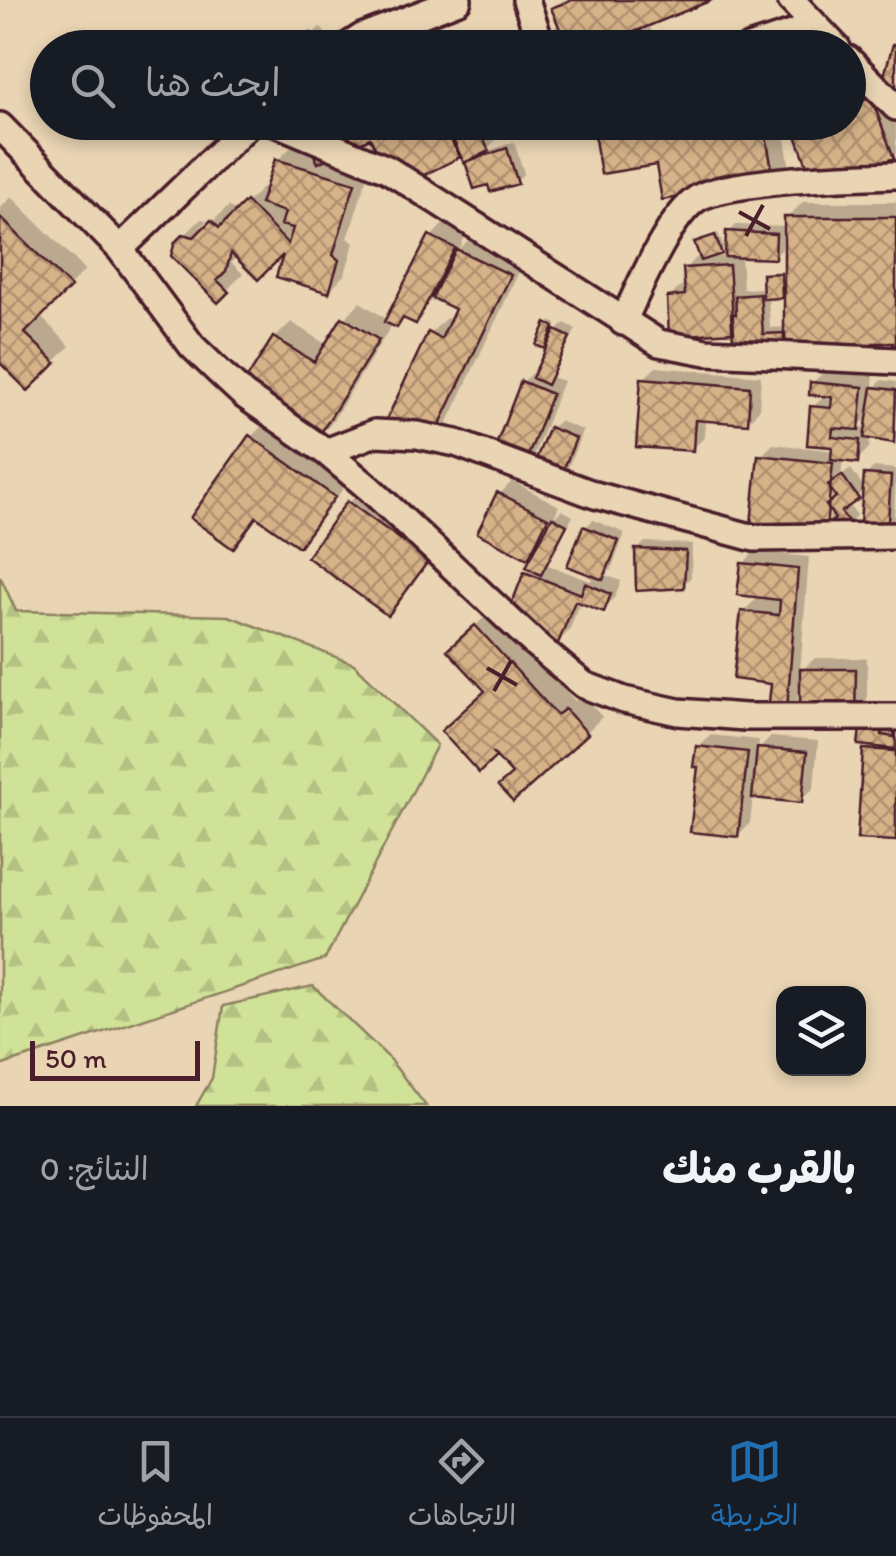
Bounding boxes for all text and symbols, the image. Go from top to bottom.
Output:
search box [30,30,866,140]
icon: search [65,58,120,113]
text: ابحث هنا [145,60,281,106]
map controls [776,986,866,1076]
button: layers [776,986,866,1076]
scale bar [30,1036,200,1080]
text: 50 m [45,1041,107,1075]
text: بالقرب منك [662,1143,856,1194]
text: النتائج: 0 [40,1150,149,1188]
tab: المحفوظات [98,1434,213,1540]
tab: الاتجاهات [408,1434,516,1540]
tab: الخريطة [711,1434,798,1540]

